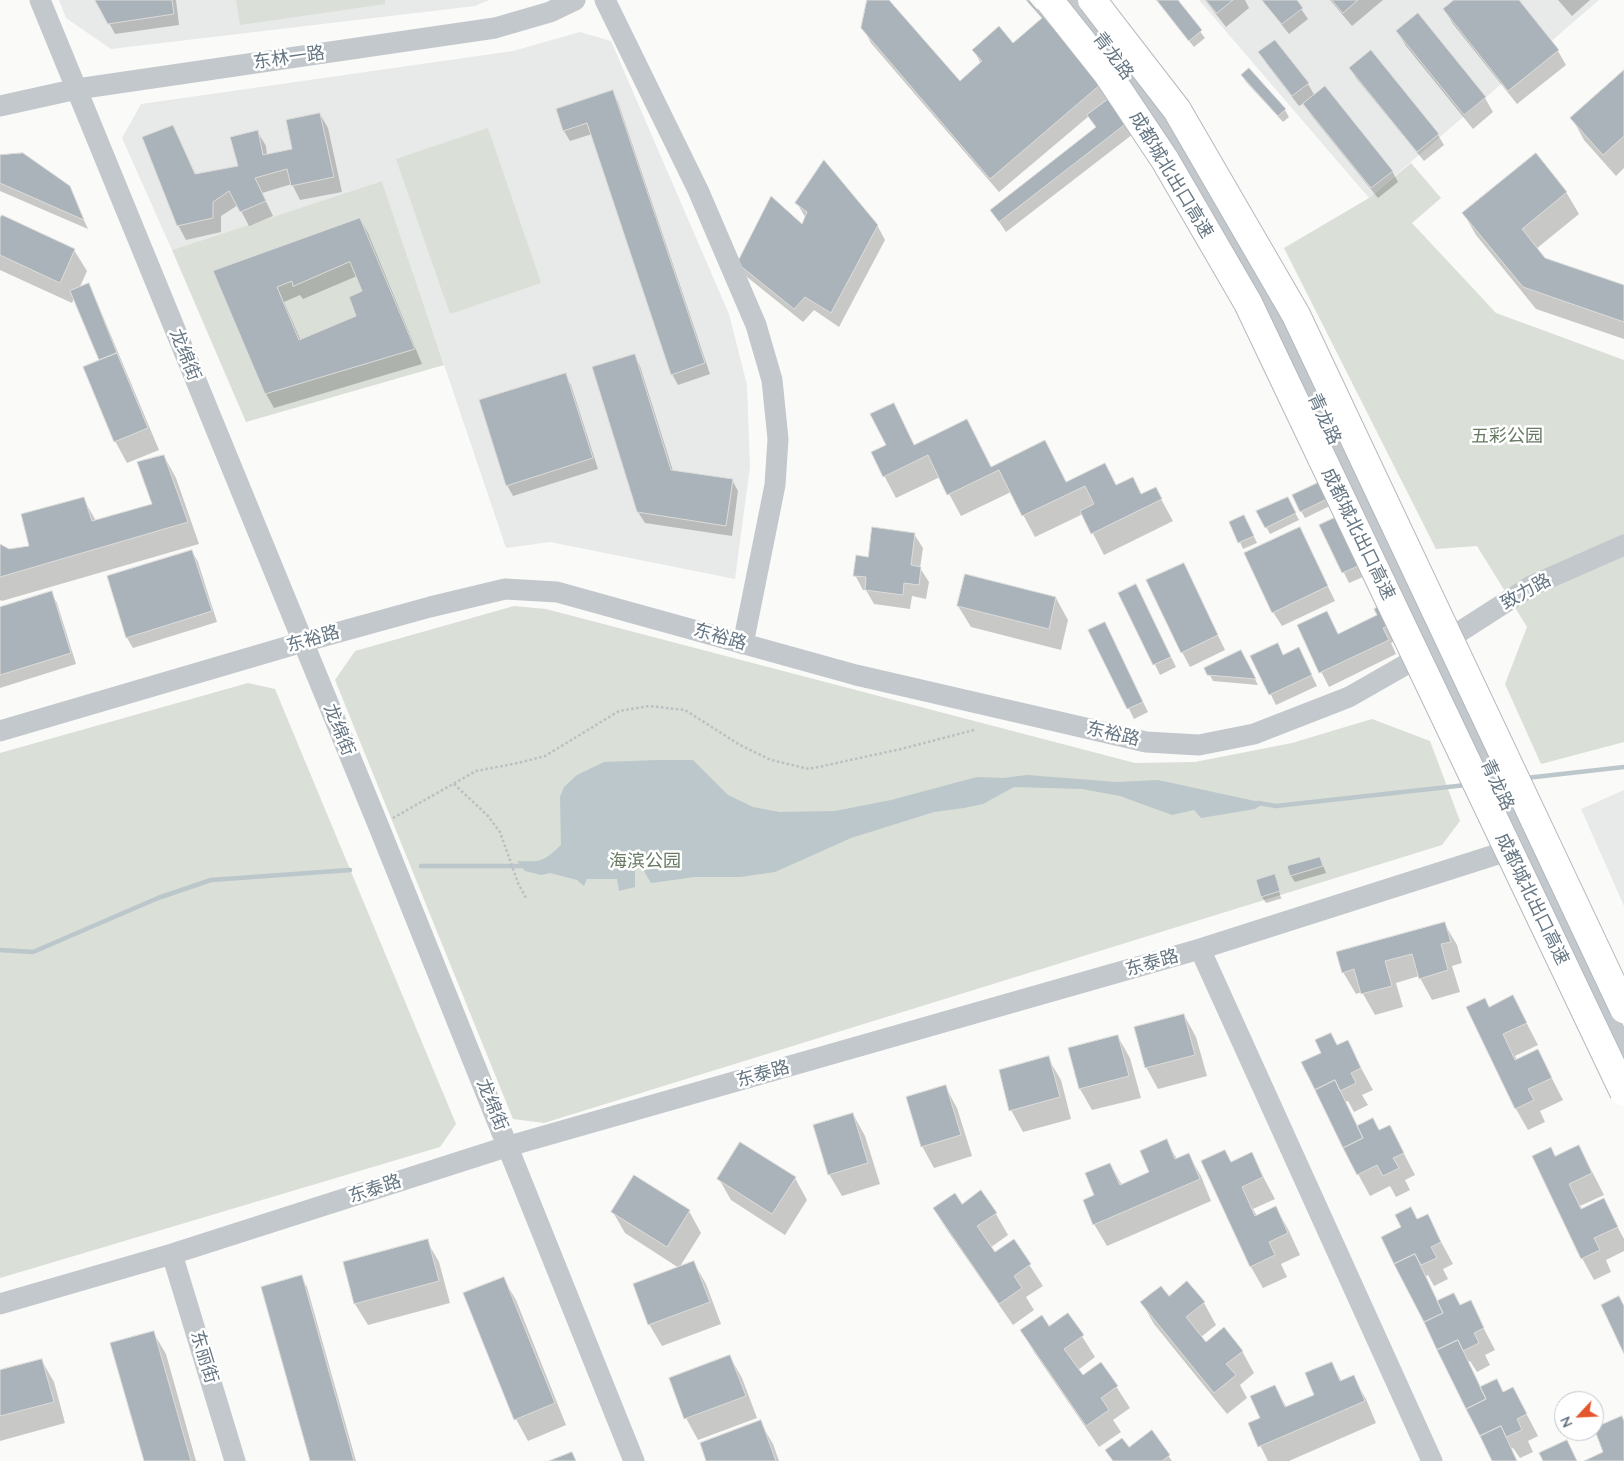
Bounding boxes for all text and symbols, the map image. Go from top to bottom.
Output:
street label: 青龙路 [1088,28,1138,84]
street label: 东林一路 [252,42,326,74]
street label: 成都城北出口高速 [1125,108,1217,242]
street label: 龙绵街 [165,326,205,384]
street label: 青龙路 [1303,390,1345,448]
park label: 五彩公园 [1471,426,1543,448]
street label: 成都城北出口高速 [1317,465,1399,603]
street label: 致力路 [1497,569,1555,615]
street label: 东裕路 [691,619,749,655]
street label: 东裕路 [284,621,342,657]
street label: 龙绵街 [319,701,359,759]
street label: 东裕路 [1084,717,1142,751]
street label: 青龙路 [1476,756,1518,814]
street label: 成都城北出口高速 [1491,830,1573,968]
park label: 海滨公园 [609,851,681,873]
street label: 东泰路 [1123,945,1181,981]
street label: 东泰路 [734,1056,792,1092]
street label: 龙绵街 [472,1076,512,1134]
street label: 东泰路 [346,1170,404,1208]
street label: 东丽街 [186,1328,222,1386]
north arrow [1554,1391,1604,1441]
text: N [1556,1413,1577,1430]

